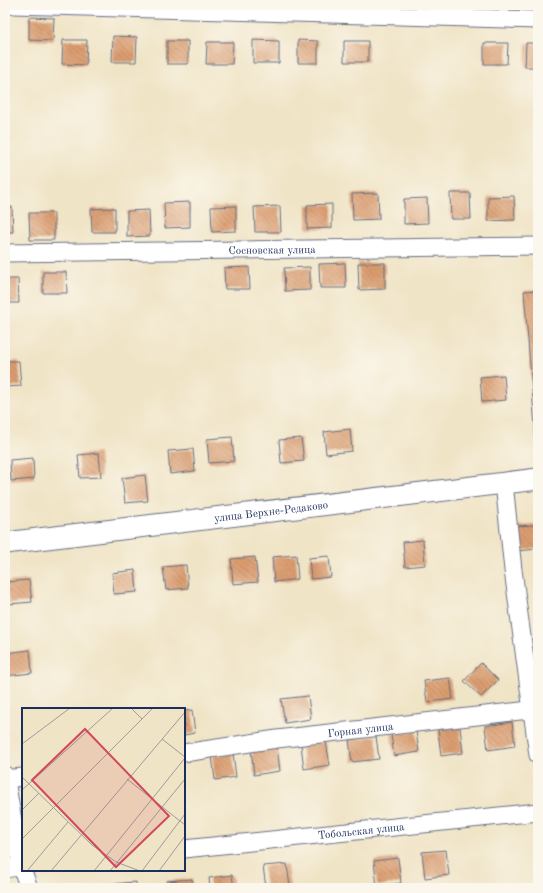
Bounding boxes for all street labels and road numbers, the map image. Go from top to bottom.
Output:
street label: Сосновская улица [228,245,316,257]
street label: улица Верхне-Редаково [214,500,329,525]
street label: Горная улица [327,722,395,740]
street label: Тобольская улица [317,822,406,842]

